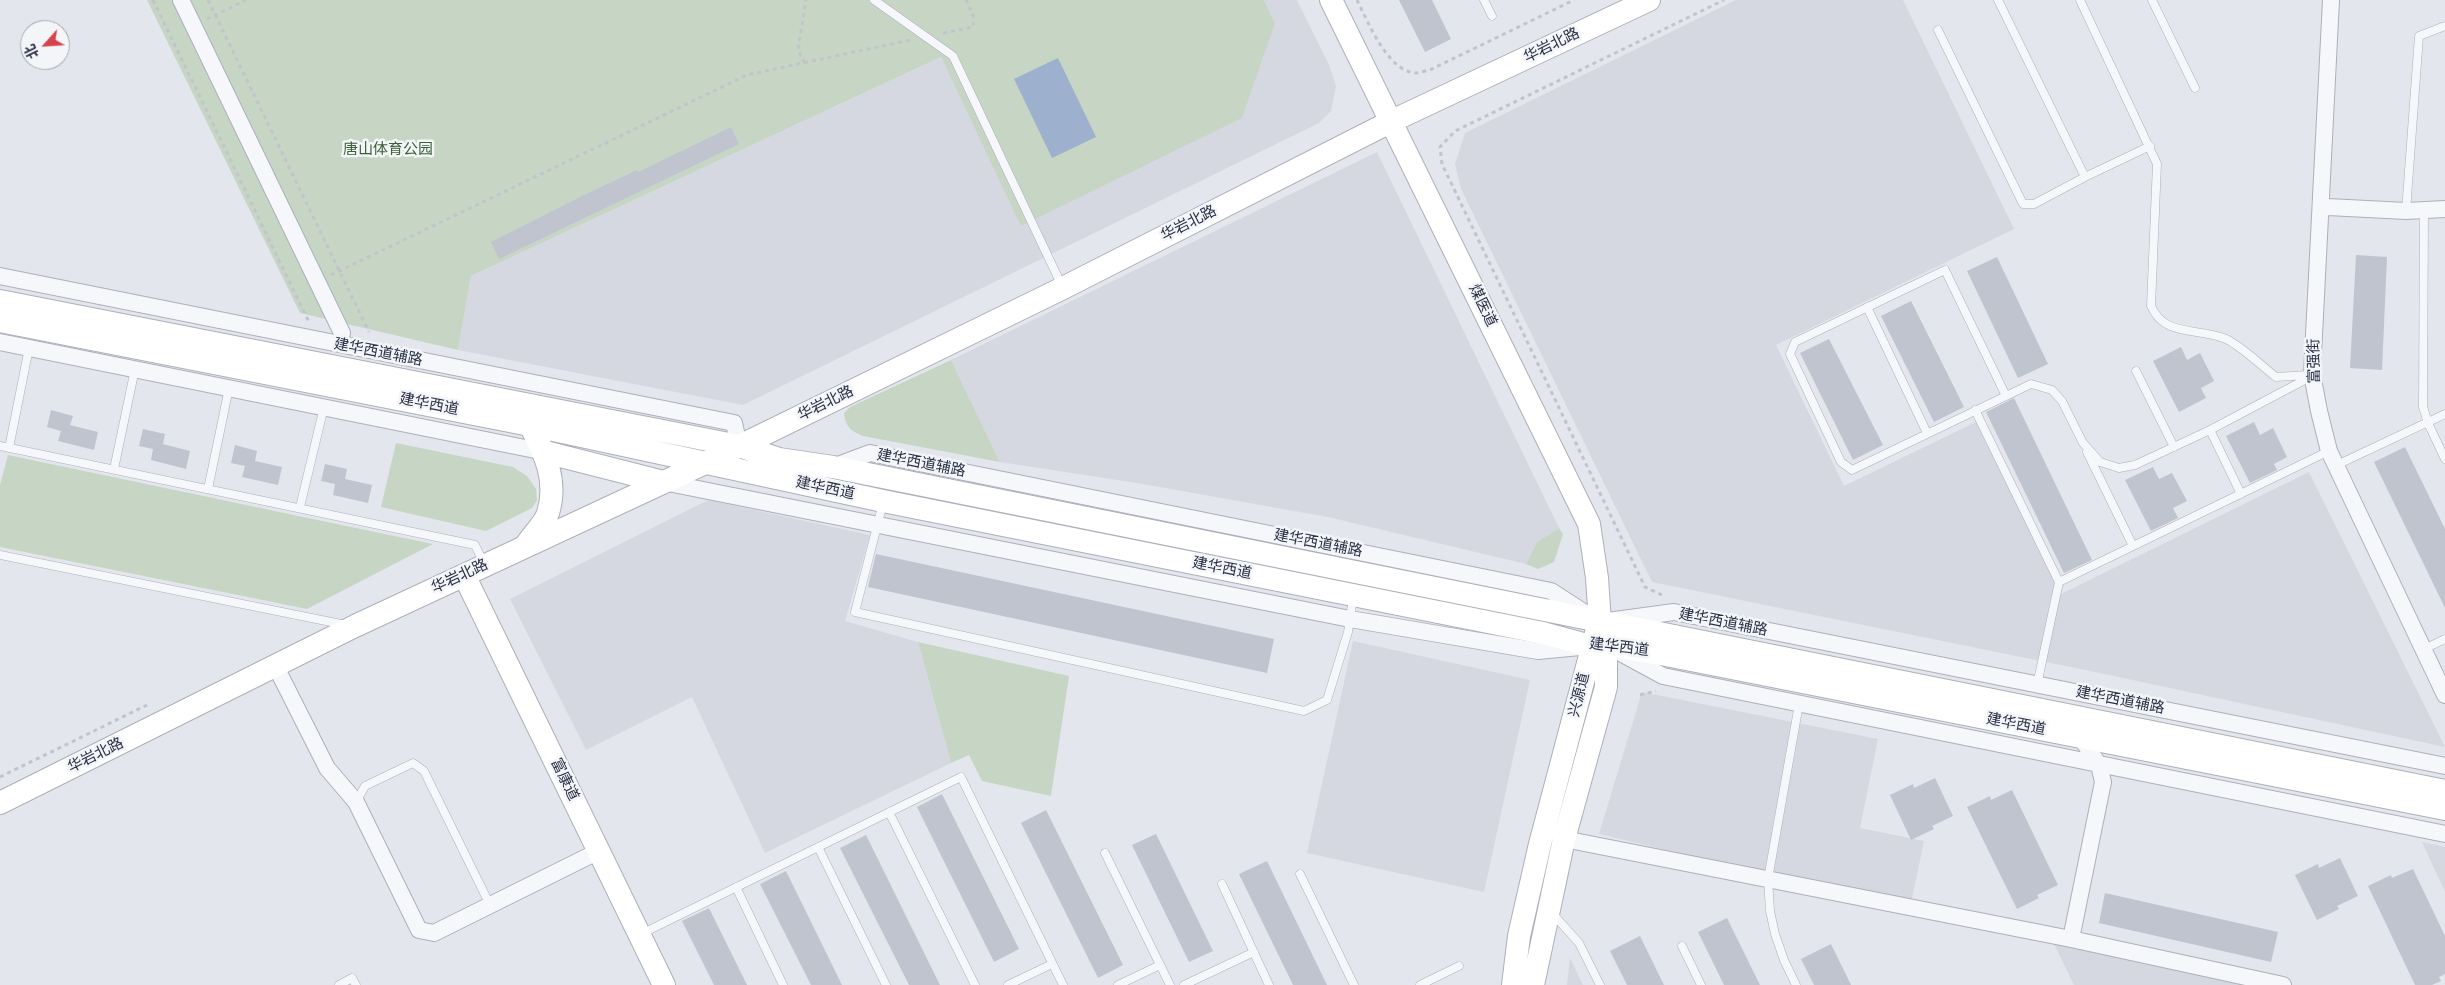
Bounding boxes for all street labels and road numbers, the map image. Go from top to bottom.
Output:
street label: 华岩北路 [1521,25,1583,67]
street label: 华岩北路 [1158,202,1220,246]
street label: 煤医道 [1464,282,1500,330]
street label: 建华西道辅路 [332,336,424,370]
street label: 富强街 [2306,338,2324,384]
street label: 华岩北路 [795,383,857,425]
street label: 建华西道 [398,390,460,420]
street label: 建华西道辅路 [875,447,967,481]
street label: 建华西道 [794,474,856,504]
street label: 建华西道辅路 [1272,527,1364,561]
street label: 建华西道 [1191,554,1253,584]
street label: 华岩北路 [429,556,491,598]
street label: 建华西道辅路 [1677,606,1769,640]
street label: 建华西道 [1588,635,1650,661]
street label: 兴源道 [1566,671,1594,719]
street label: 建华西道辅路 [2074,684,2166,718]
street label: 建华西道 [1985,710,2047,740]
street label: 华岩北路 [65,735,127,777]
street label: 富康道 [546,756,582,804]

